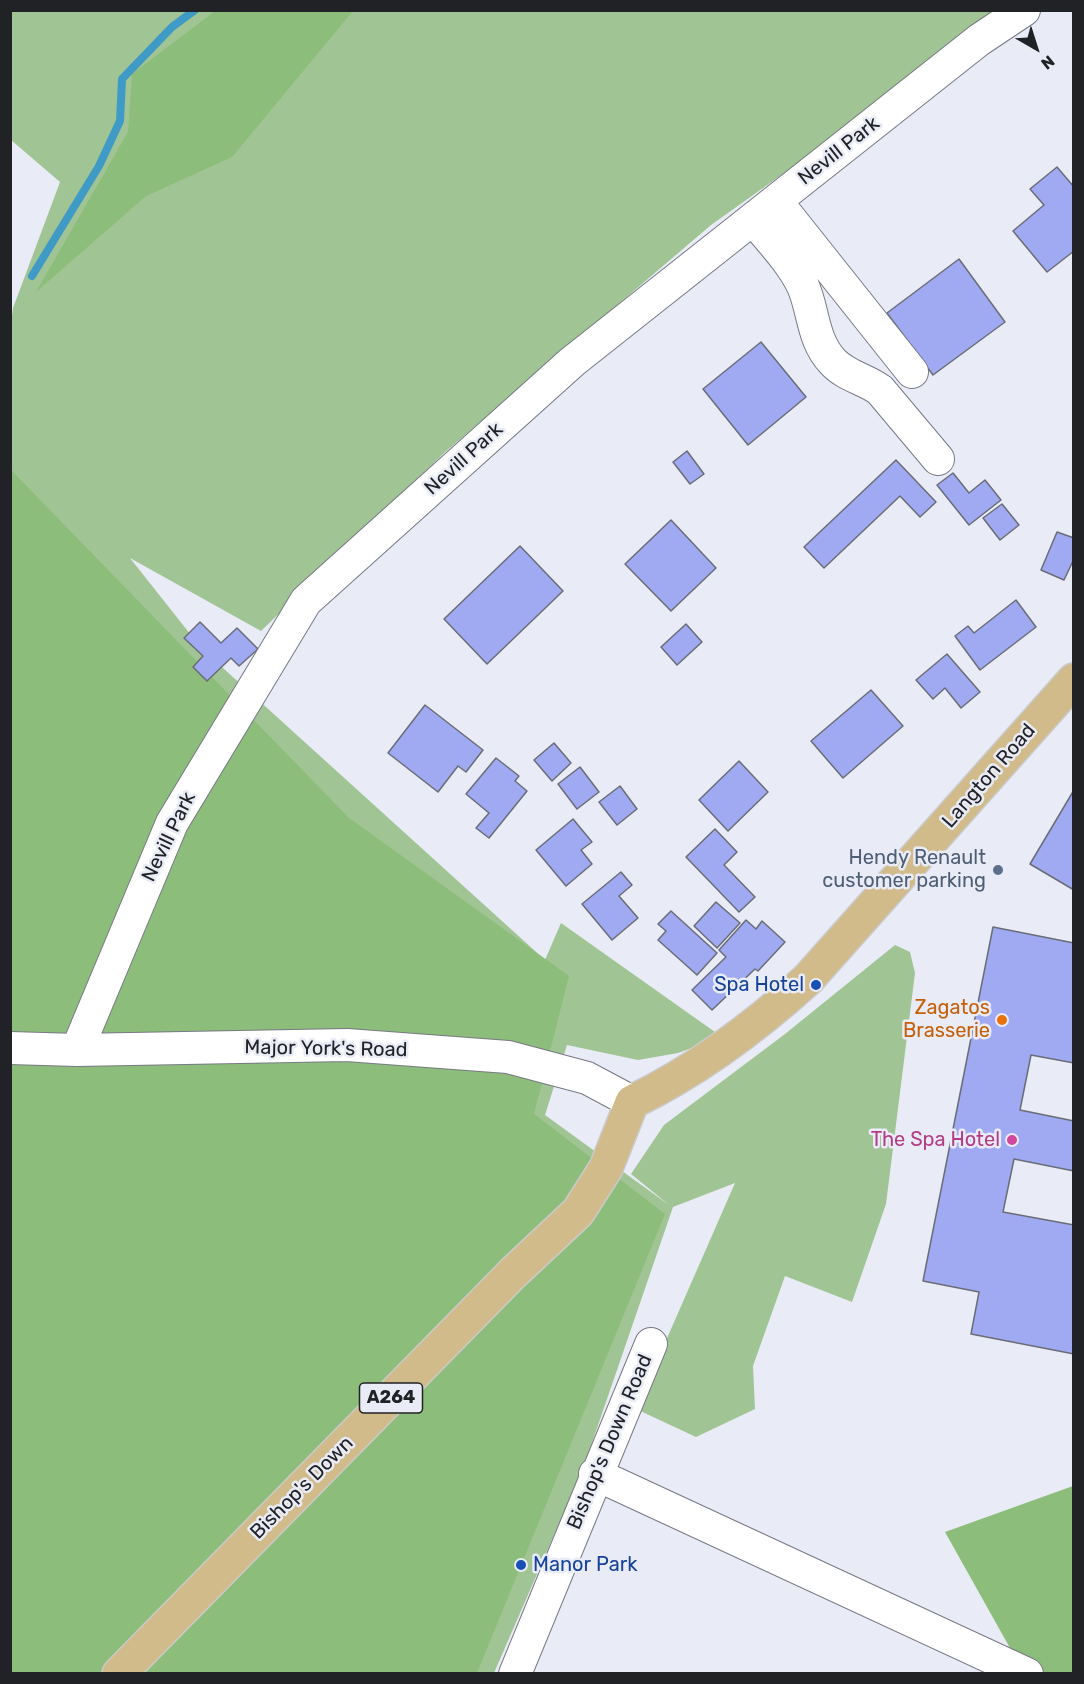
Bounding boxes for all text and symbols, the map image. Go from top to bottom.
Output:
north arrow [1006,18,1066,78]
text: N [1037,51,1058,73]
street label: Nevill Park [793,112,885,190]
street label: Nevill Park [420,418,508,500]
street label: Langton Road [937,719,1041,833]
street label: Nevill Park [137,788,201,886]
place label: Hendy Renault customer parking [822,846,986,893]
marker: Hendy Renault customer parking [991,863,1005,877]
place label: Spa Hotel [714,973,804,997]
marker: Spa Hotel [809,978,823,992]
place label: Zagatos Brasserie [903,996,990,1043]
marker: Zagatos Brasserie [995,1013,1009,1027]
street label: Major York's Road [244,1036,408,1062]
place label: The Spa Hotel [871,1128,1000,1152]
marker: The Spa Hotel [1005,1133,1019,1147]
street label: Bishop's Down Road [562,1351,658,1533]
road number: A264 [360,1383,422,1413]
street label: Bishop's Down [246,1432,358,1544]
place label: Manor Park [533,1553,638,1577]
marker: Manor Park [514,1558,528,1572]

